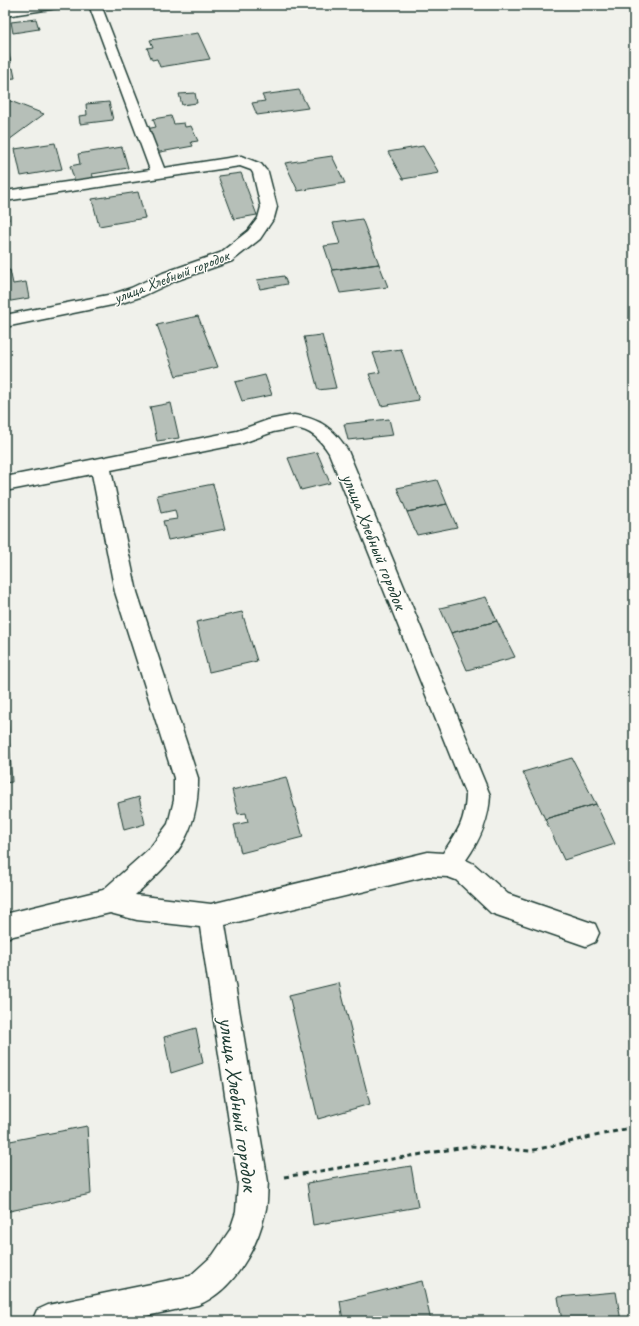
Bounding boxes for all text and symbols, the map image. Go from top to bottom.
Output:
street label: улица Хлебный городок [110,245,234,308]
street label: улица Хлебный городок [335,469,413,615]
street label: улица Хлебный городок [212,1013,265,1195]

